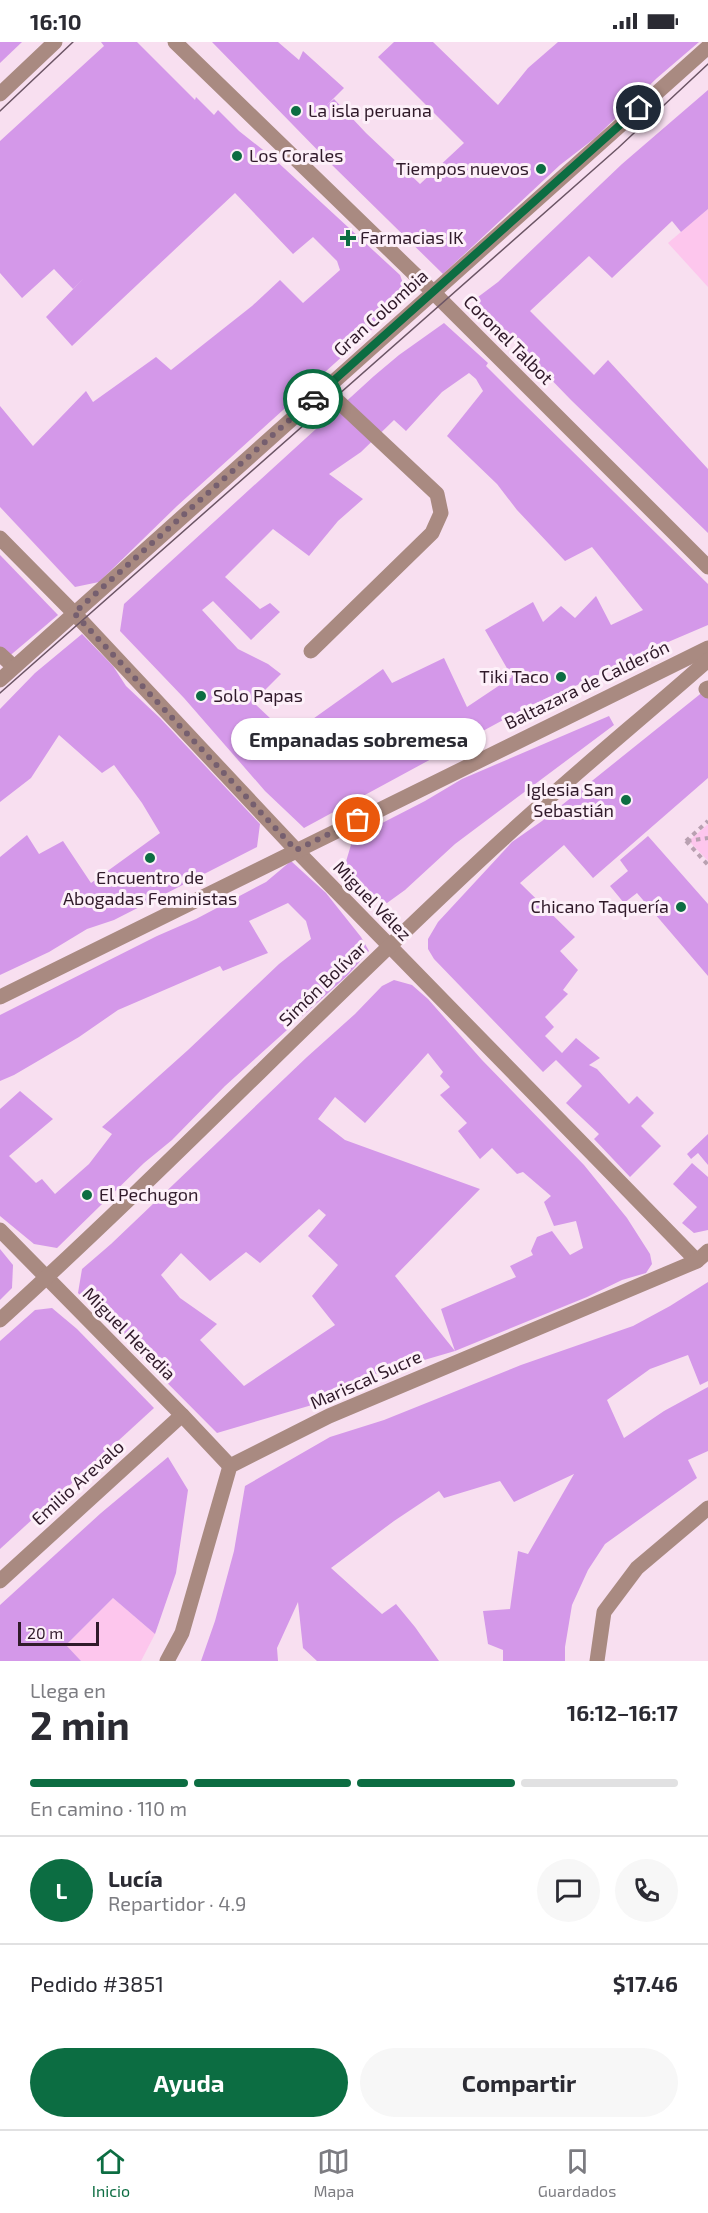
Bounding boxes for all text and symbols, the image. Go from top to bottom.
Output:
text: 16:10 [30,8,82,34]
pin [613,82,664,133]
icon: home [622,91,655,124]
place label: La isla peruana [308,99,432,121]
marker: La isla peruana [289,104,303,118]
place label: Los Corales [249,144,343,166]
marker: Los Corales [230,149,244,163]
place label: Tiempos nuevos [396,157,529,179]
marker: Tiempos nuevos [534,162,548,176]
place label: Farmacias IK [360,226,464,248]
marker: Farmacias IK [341,231,355,245]
street label: Gran Colombia [329,264,432,360]
street label: Coronel Talbot [459,290,558,389]
courier [283,369,343,429]
icon: car [297,383,330,416]
street label: Baltazara de Calderón [501,635,672,734]
place label: Tiki Taco [479,665,549,687]
marker: Tiki Taco [554,670,568,684]
place label: Solo Papas [213,684,303,706]
marker: Solo Papas [194,689,208,703]
callout: Empanadas sobremesa [230,718,485,760]
text: Empanadas sobremesa [249,727,468,751]
place label: Iglesia San Sebastián [526,778,614,821]
marker: Iglesia San Sebastián [619,793,633,807]
pin [332,794,383,845]
icon: bag [341,803,374,836]
marker: Encuentro de Abogadas Feministas [143,851,157,865]
street label: Miguel Vélez [329,856,416,945]
place label: Encuentro de Abogadas Feministas [63,866,237,909]
place label: Chicano Taquería [530,895,669,917]
marker: Chicano Taquería [674,900,688,914]
street label: Simón Bolívar [274,936,371,1030]
place label: El Pechugon [99,1183,198,1205]
marker: El Pechugon [80,1188,94,1202]
street label: Miguel Heredia [79,1282,181,1384]
street label: Mariscal Sucre [306,1345,425,1414]
street label: Emilio Arevalo [27,1435,128,1529]
scale bar [18,1619,99,1646]
text: 20 m [27,1623,63,1642]
text: Llega en [30,1678,106,1702]
text: 16:12–16:17 [567,1699,678,1725]
text: 2 min [30,1701,130,1748]
text: En camino · 110 m [30,1796,187,1820]
button: chat [537,1859,600,1922]
button: phone [615,1859,678,1922]
text: Lucía [108,1865,163,1891]
text: L [56,1877,67,1903]
text: Repartidor · 4.9 [108,1891,247,1915]
text: Pedido #3851 [30,1970,164,1996]
text: $17.46 [613,1970,678,1996]
button: Ayuda [30,2048,348,2117]
button: Compartir [360,2048,678,2117]
tab: Inicio [92,2145,130,2200]
tab: Mapa [313,2145,354,2200]
tab: Guardados [538,2145,616,2200]

